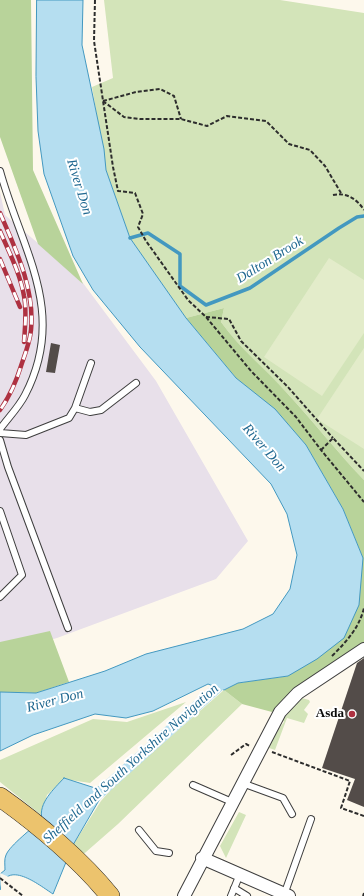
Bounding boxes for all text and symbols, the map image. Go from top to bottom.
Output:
water label: River Don [62,157,96,217]
water label: Dalton Brook [233,233,307,287]
water label: River Don [239,421,289,475]
water label: Sheffield and South Yorkshire Navigation [40,681,222,847]
water label: River Don [25,685,85,717]
place label: Asda [316,706,344,722]
marker: Asda [347,709,357,719]

